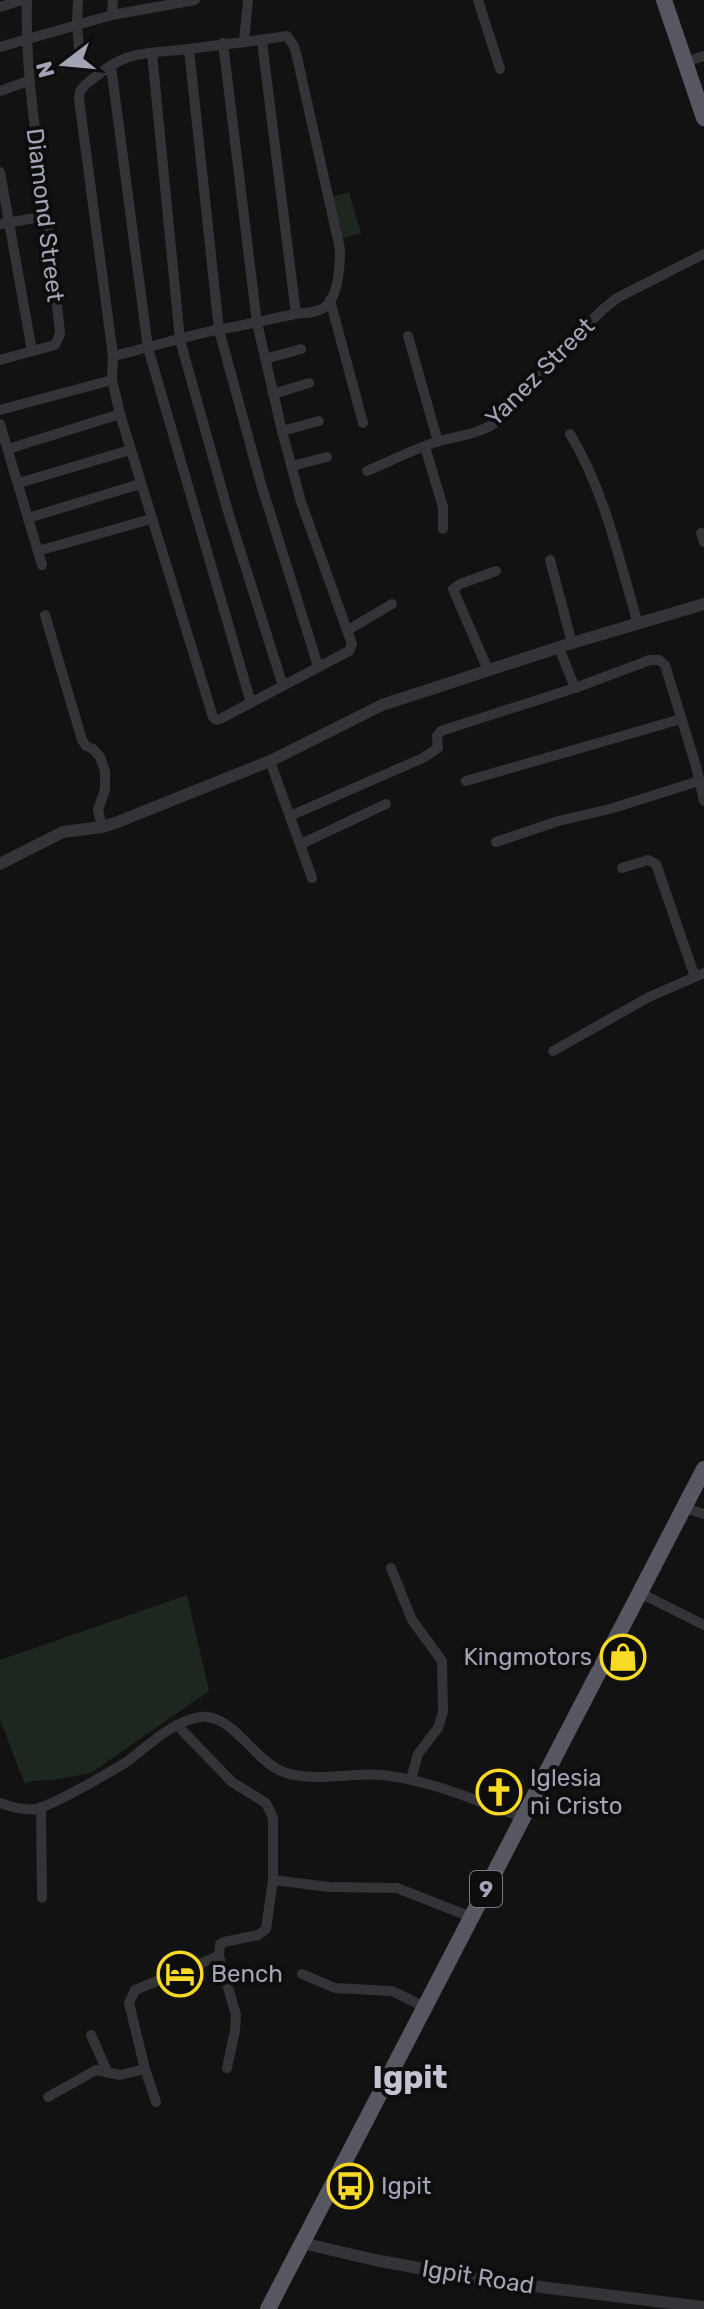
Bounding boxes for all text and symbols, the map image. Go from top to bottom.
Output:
north arrow [24,24,104,104]
text: N [30,58,60,81]
street label: Diamond Street [20,127,70,303]
street label: Yanez Street [480,312,600,432]
shop icon: Kingmotors [599,1633,647,1681]
place label: Kingmotors [463,1643,592,1671]
place label: Iglesia ni Cristo [530,1764,623,1820]
church icon: Iglesia ni Cristo [475,1768,523,1816]
road number: 9 [470,1871,502,1907]
hotel icon: Bench [156,1950,204,1998]
place label: Bench [211,1960,283,1988]
district label: Igpit [373,2058,448,2096]
bus stop icon: Igpit [326,2162,374,2210]
place label: Igpit [381,2172,431,2200]
street label: Igpit Road [420,2254,536,2300]

